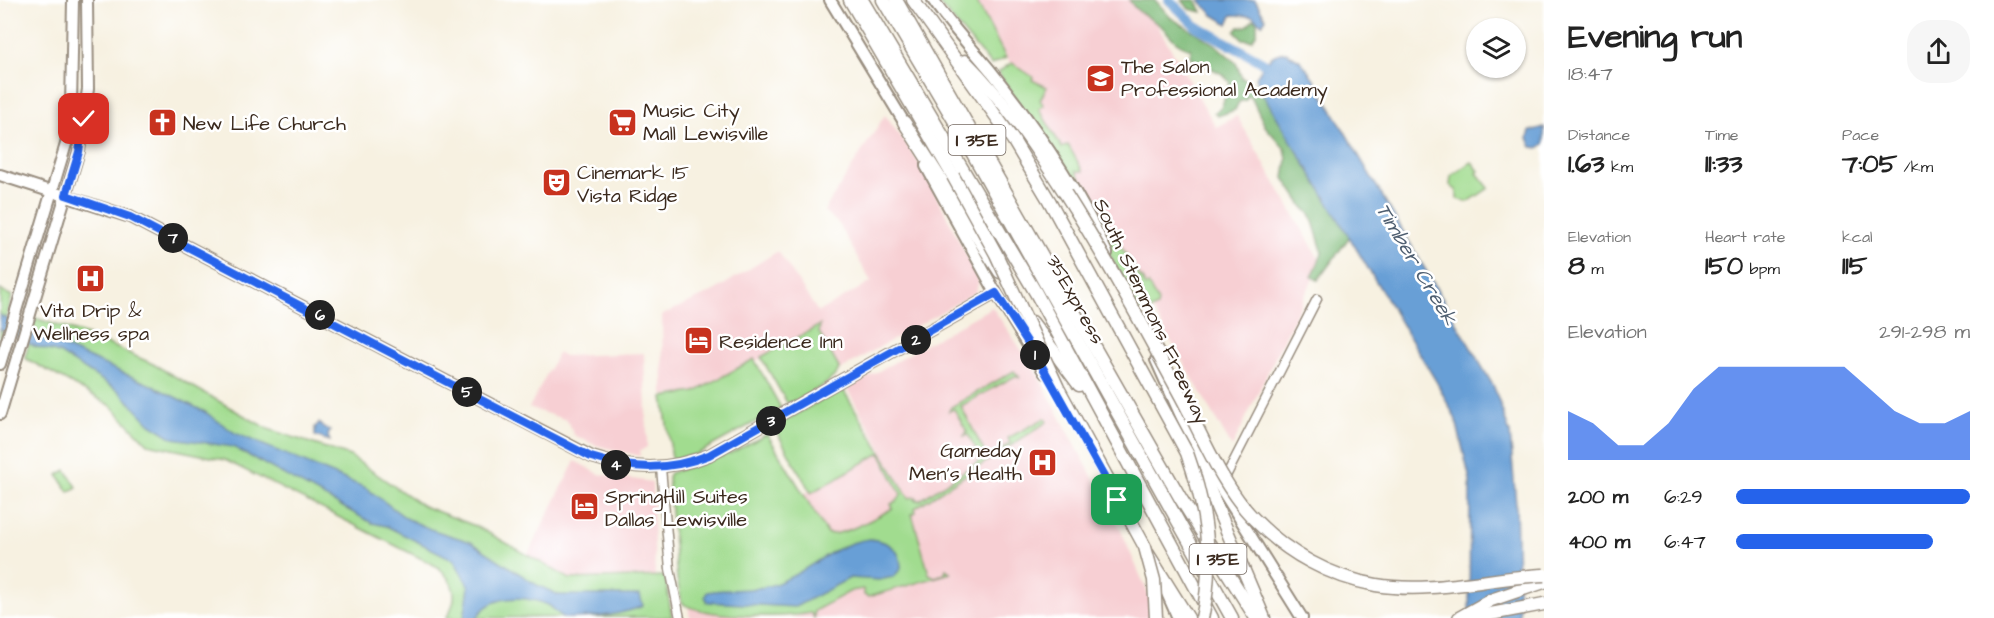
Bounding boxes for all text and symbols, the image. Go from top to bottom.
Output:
text: Evening run [1568,14,1742,60]
map controls [1466,18,1526,78]
button: layers [1466,18,1526,78]
button: share [1907,20,1970,83]
place label: The Salon Professional Academy [1121,53,1328,105]
text: 18:47 [1568,60,1613,88]
school or university icon: The Salon Professional Academy [1084,62,1116,94]
pin [58,93,109,144]
place label: Music City Mall Lewisville [643,97,769,148]
icon: check [67,102,100,135]
supermarket icon: Music City Mall Lewisville [606,106,638,138]
church icon: New Life Church [146,107,178,139]
place label: New Life Church [183,110,346,138]
text: Distance [1568,124,1630,146]
text: Time [1705,124,1739,146]
text: Pace [1842,124,1879,146]
road number: I 35E [948,125,1006,155]
text: 1.63 [1568,146,1605,182]
text: 11:33 [1705,146,1742,182]
text: 7:05 [1842,146,1897,182]
text: km [1605,156,1633,178]
text: /km [1897,156,1933,178]
place label: Cinemark 15 Vista Ridge [577,159,689,211]
theatre icon: Cinemark 15 Vista Ridge [540,167,572,199]
street label: South Stemmons Freeway [1085,194,1216,429]
water label: Timber Creek [1369,198,1465,332]
pin: 7 [158,223,188,253]
text: Elevation [1568,226,1631,248]
text: Heart rate [1705,226,1785,248]
text: kcal [1842,226,1873,248]
text: 7 [168,227,178,249]
text: 8 [1568,248,1585,284]
text: 150 [1705,248,1743,284]
text: 115 [1842,248,1867,284]
street label: 35Express [1039,250,1111,349]
text: m [1585,258,1604,280]
text: bpm [1743,258,1780,280]
hospital icon: Vita Drip & Wellness spa [75,263,107,295]
place label: Vita Drip & Wellness spa [33,297,149,348]
pin: 6 [305,300,335,330]
text: 6 [315,304,325,326]
text: Elevation [1568,318,1647,346]
text: 291–298 m [1879,318,1970,346]
hotel icon: Residence Inn [682,325,714,357]
pin: 2 [901,325,931,355]
place label: Residence Inn [719,328,843,356]
text: 2 [911,329,921,351]
pin: 1 [1020,340,1050,370]
text: 1 [1034,344,1036,366]
pin: 5 [452,377,482,407]
text: 5 [461,381,473,403]
pin: 3 [756,406,786,436]
text: 3 [767,410,775,432]
place label: Gameday Men's Health [909,437,1022,488]
hospital icon: Gameday Men's Health [1027,446,1059,478]
pin: 4 [601,450,631,480]
text: 4 [611,454,621,476]
pin [1091,474,1142,525]
place label: SpringHill Suites Dallas Lewisville [605,483,748,534]
icon: arrive [1100,483,1133,516]
text: 200 m [1568,483,1628,511]
text: 6:29 [1664,483,1703,511]
hotel icon: SpringHill Suites Dallas Lewisville [568,491,600,523]
text: 400 m [1568,528,1630,556]
text: 6:47 [1664,528,1706,556]
road number: I 35E [1190,544,1246,574]

